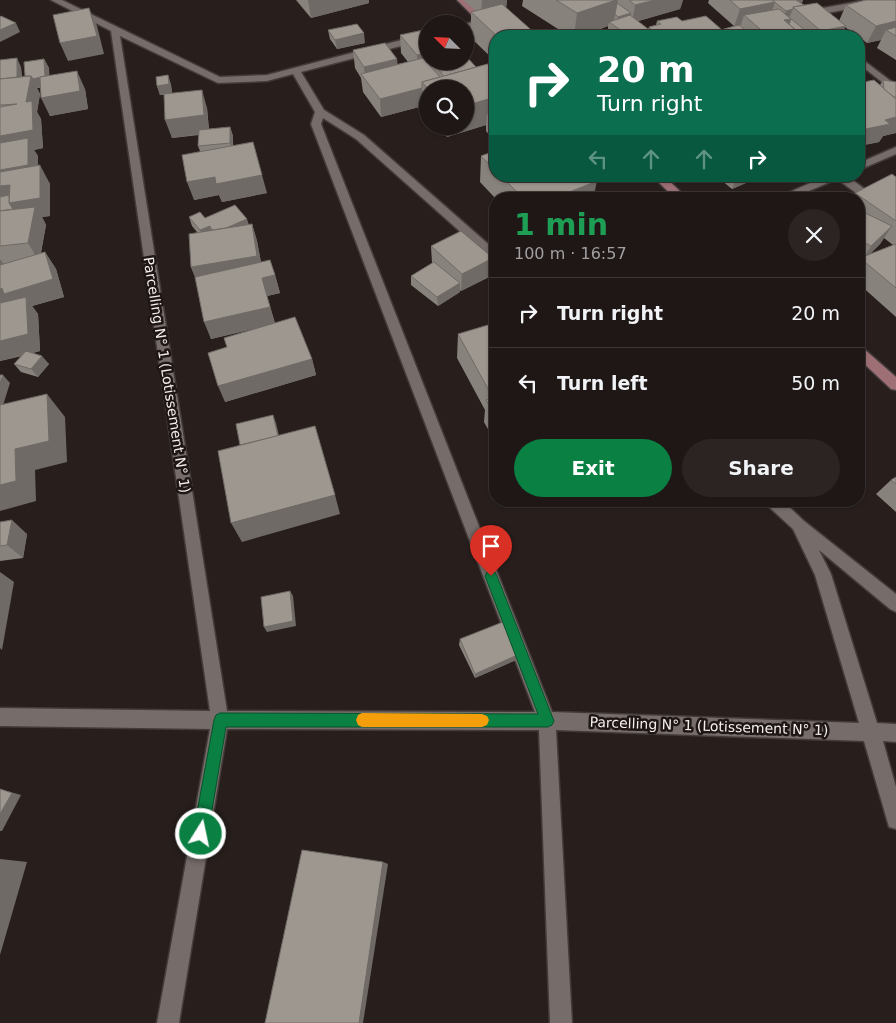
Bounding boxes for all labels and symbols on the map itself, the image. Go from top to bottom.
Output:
north arrow [419,15,474,70]
street label: Parcelling N° 1 (Lotissement N° 1) [140,256,194,494]
pin [470,525,512,576]
street label: Parcelling N° 1 (Lotissement N° 1) [589,714,829,738]
position arrow [174,807,226,859]

